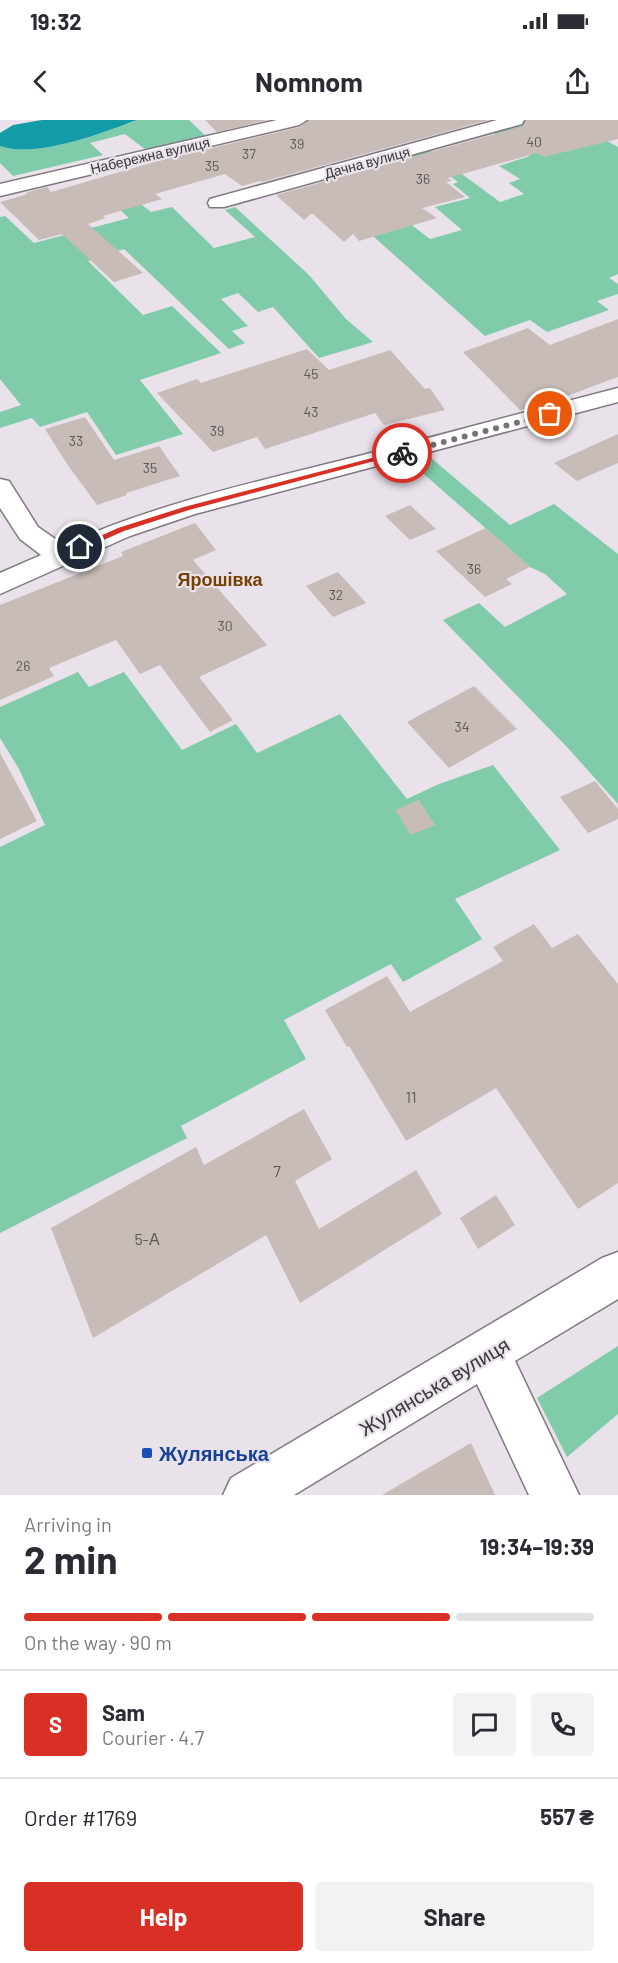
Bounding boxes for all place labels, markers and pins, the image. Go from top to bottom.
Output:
pin [524,388,575,439]
pin [54,521,105,572]
place label: Жулянська [158,1441,270,1465]
marker: Жулянська [140,1446,154,1460]

